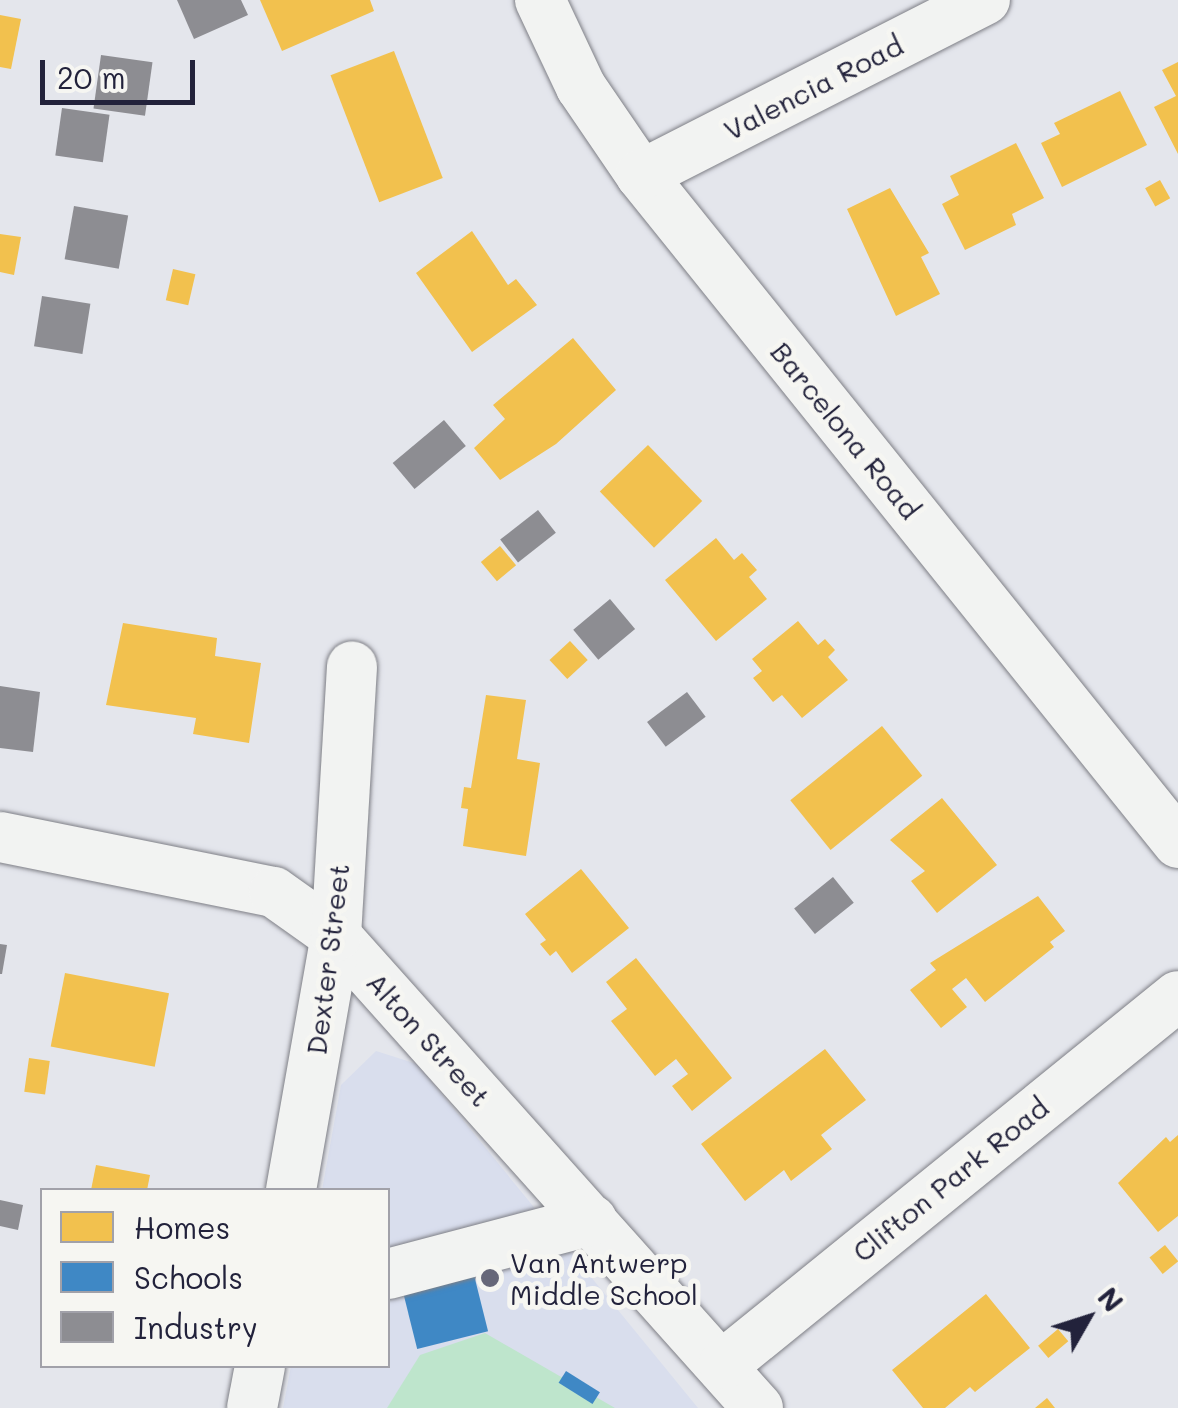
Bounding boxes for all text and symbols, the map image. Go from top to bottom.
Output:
street label: Valencia Road [718,27,908,147]
scale bar [45,40,200,102]
text: 20 m [57,57,126,97]
street label: Barcelona Road [764,335,928,525]
street label: Dexter Street [299,861,355,1057]
street label: Alton Street [360,965,498,1113]
street label: Clifton Park Road [845,1090,1055,1268]
legend [40,1188,390,1368]
text: Homes [134,1207,230,1247]
place label: Van Antwerp Middle School [510,1245,698,1311]
text: Schools [134,1257,243,1297]
marker: Van Antwerp Middle School [479,1267,501,1289]
north arrow [1038,1268,1138,1368]
text: N [1091,1280,1132,1319]
text: Industry [134,1307,258,1347]

